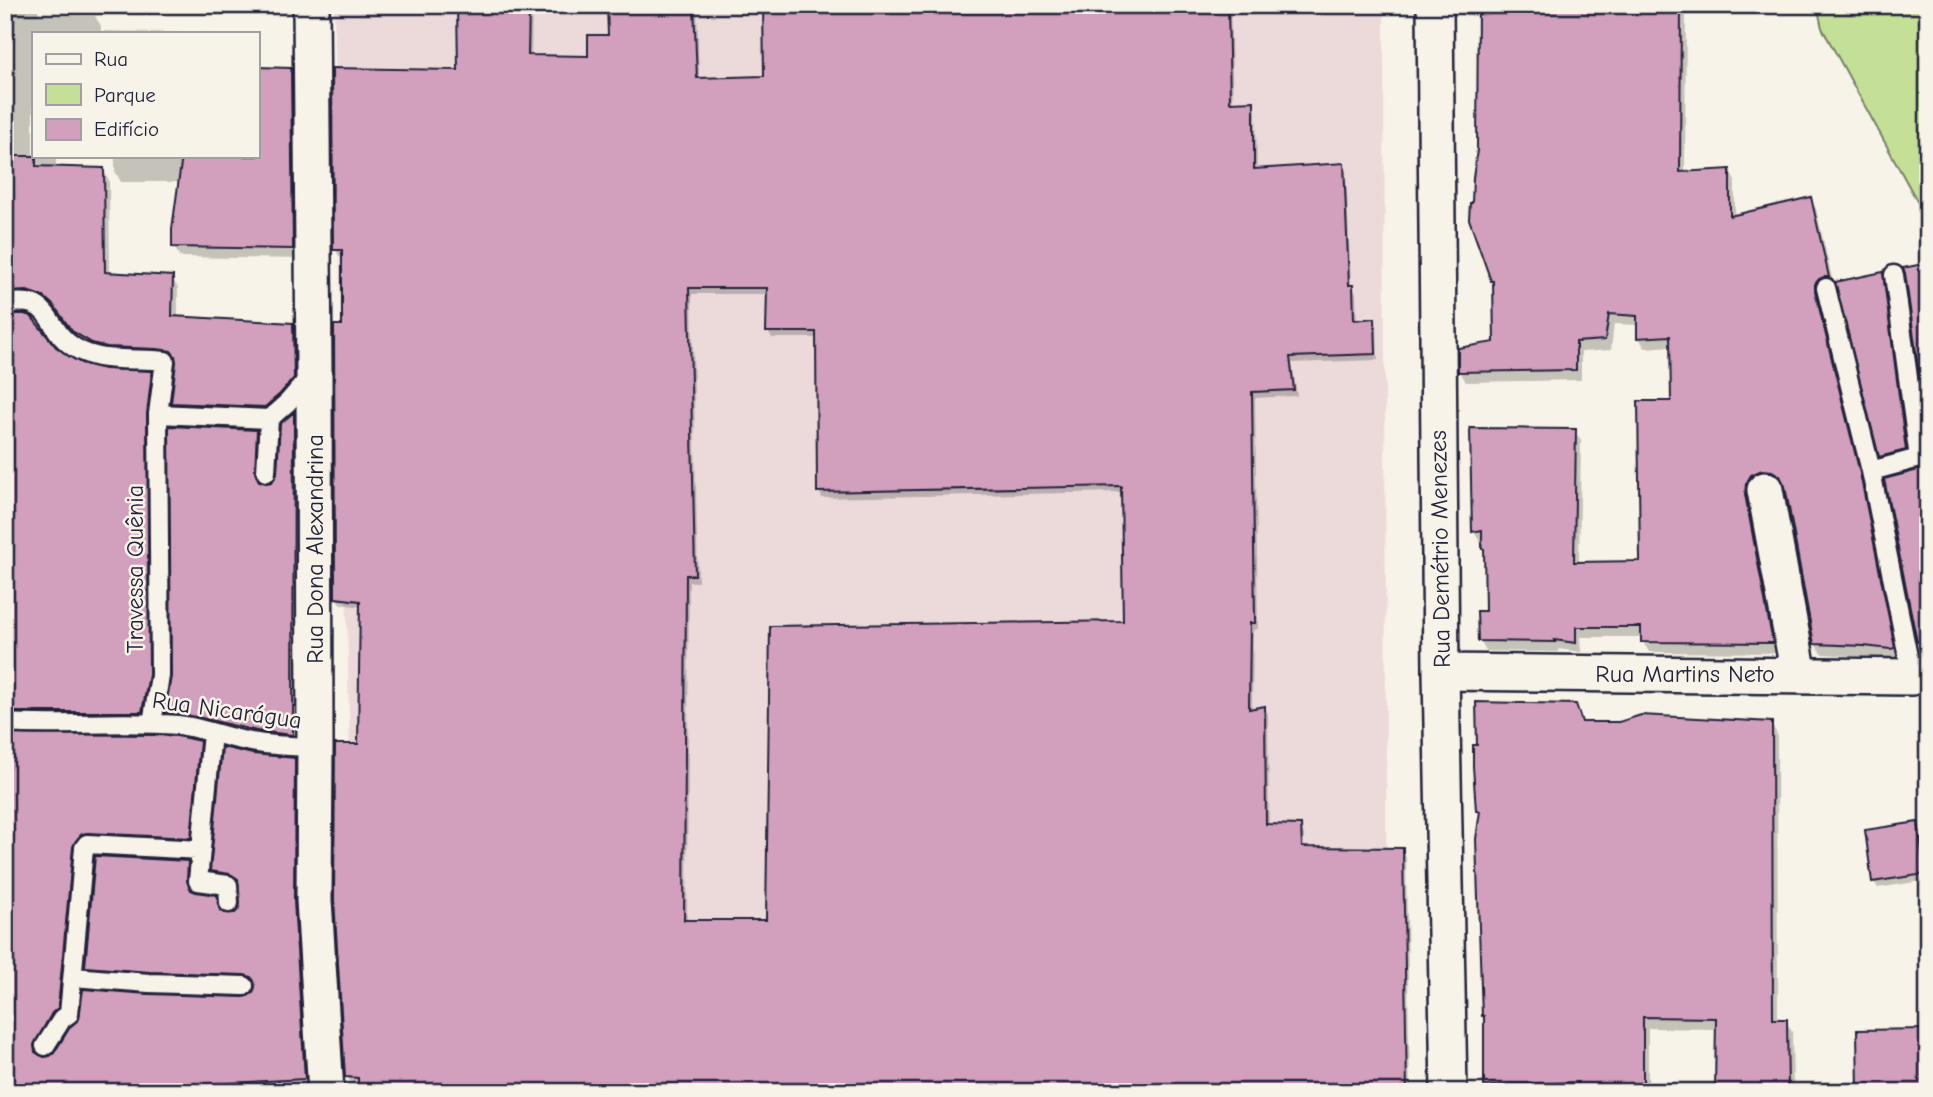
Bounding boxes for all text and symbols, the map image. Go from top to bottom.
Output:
legend [32,32,259,158]
text: Rua [94,47,128,71]
text: Parque [94,83,156,107]
text: Edifício [94,117,159,141]
street label: Rua Demétrio Menezes [1424,430,1456,668]
street label: Rua Dona Alexandrina [301,434,329,664]
street label: Travessa Quênia [121,485,149,653]
street label: Rua Martins Neto [1595,660,1775,688]
street label: Rua Nicarágua [150,686,304,734]

